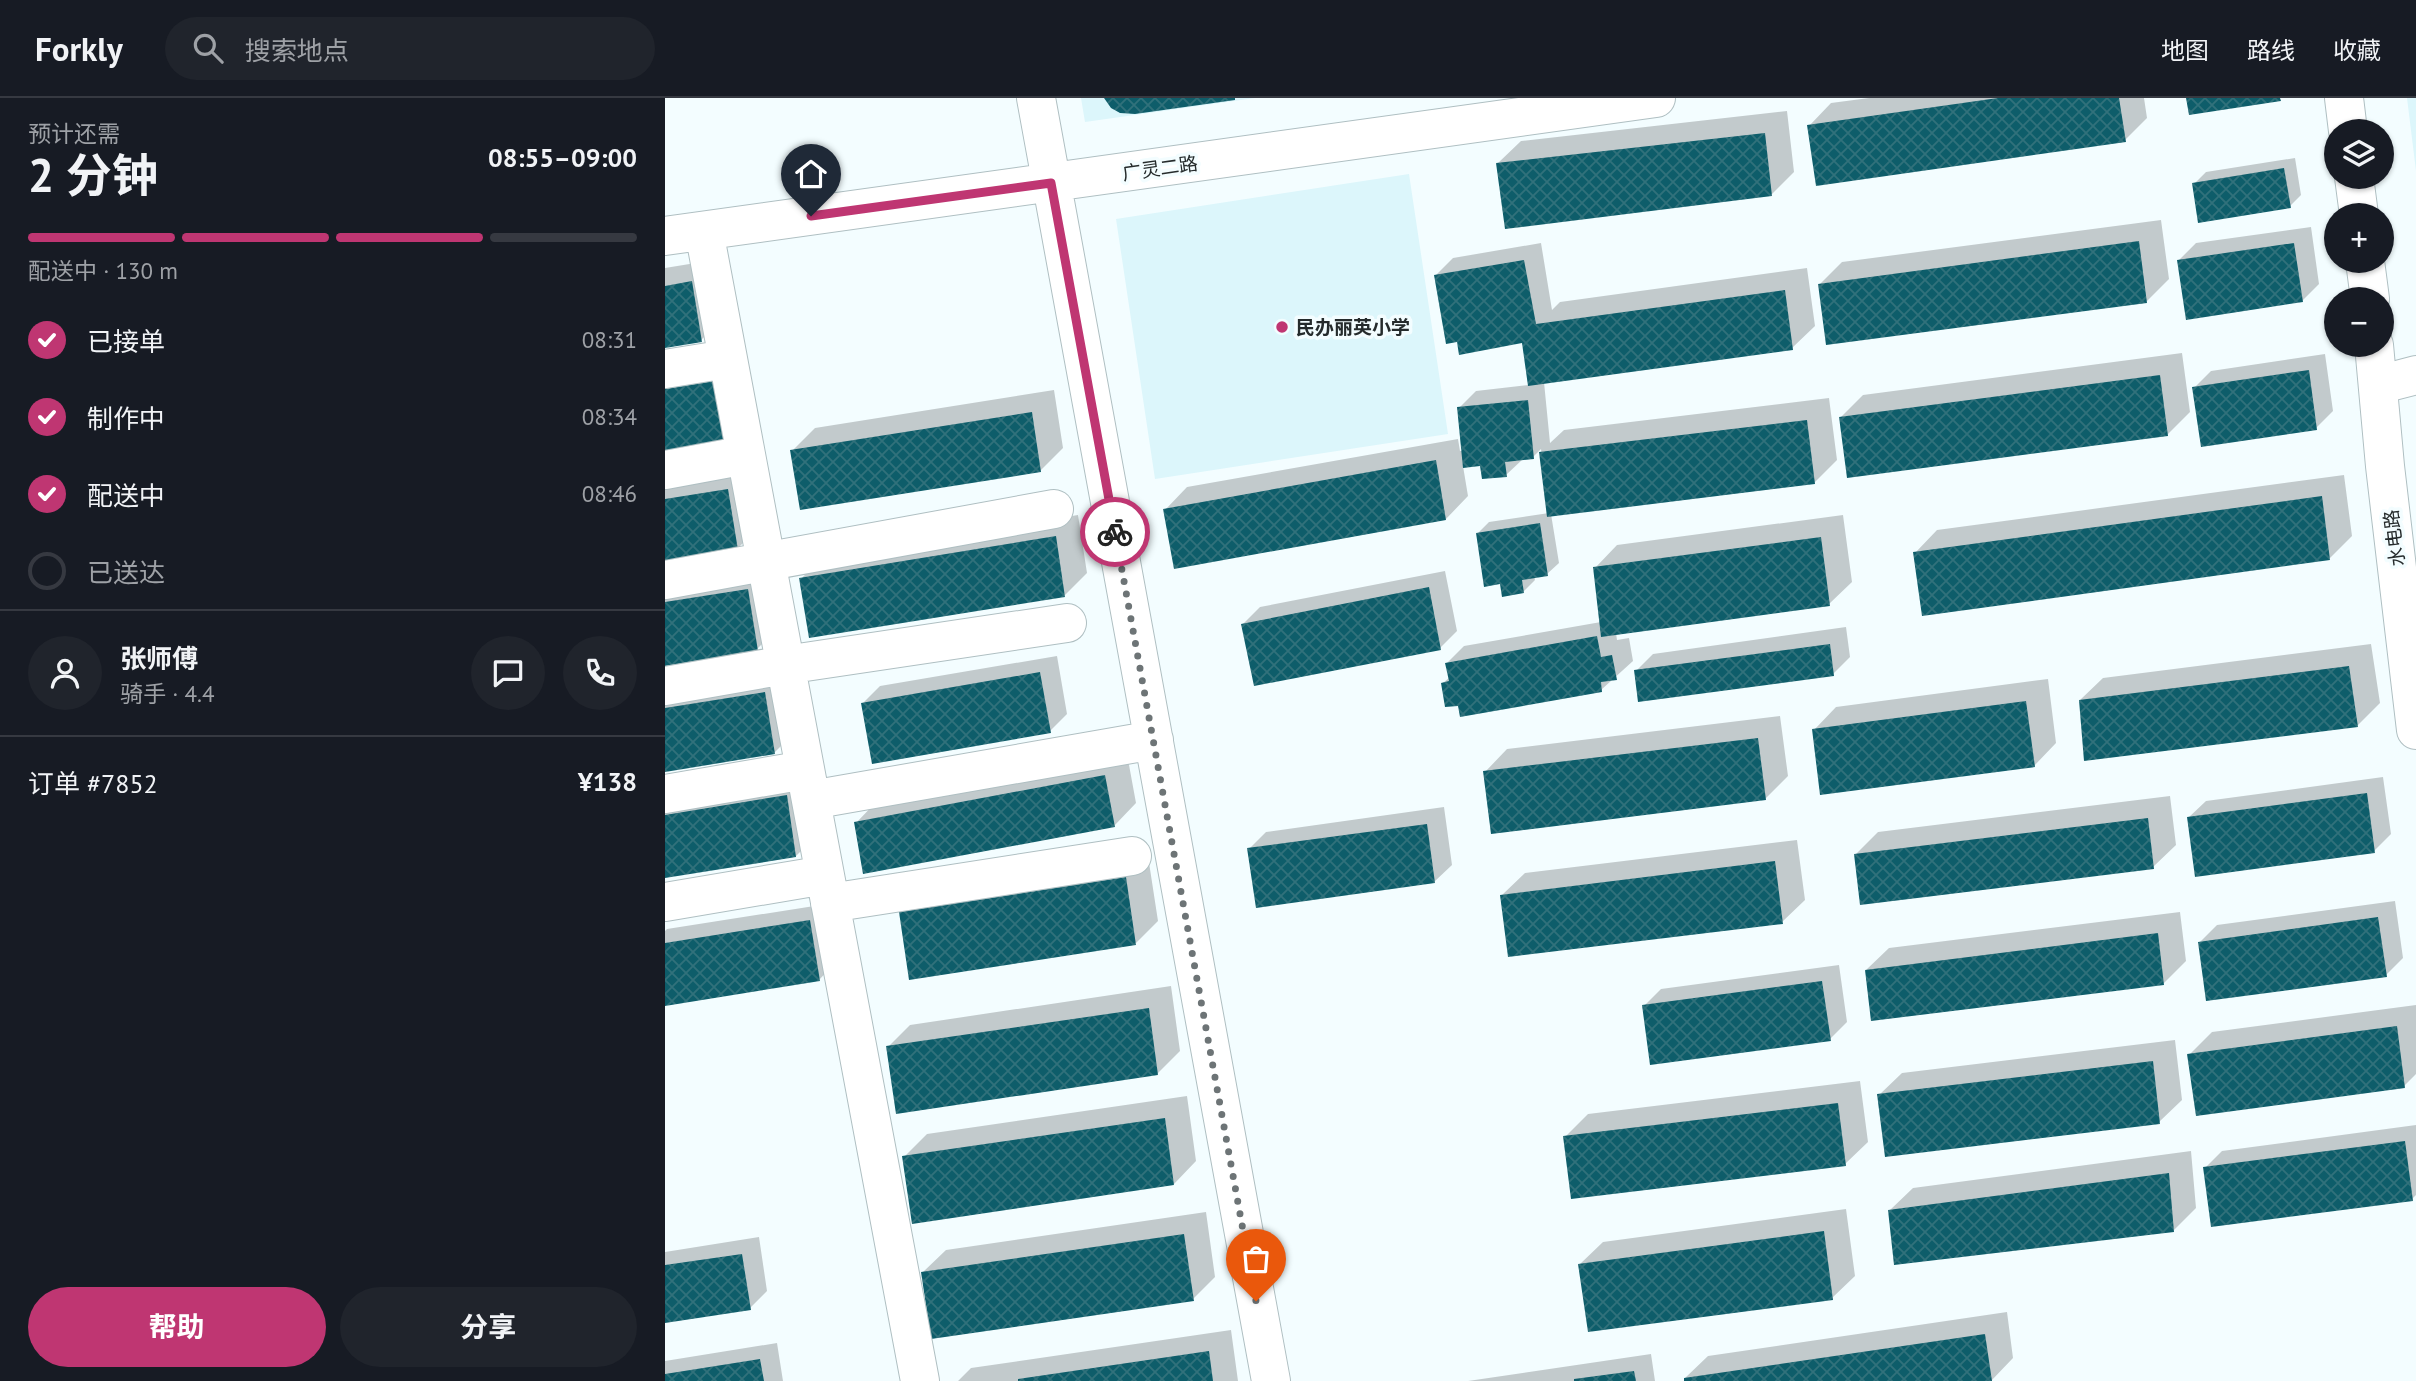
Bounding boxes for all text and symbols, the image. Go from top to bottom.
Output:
search box [165,17,655,80]
text: Forkly [35,27,123,70]
icon: search [189,29,227,67]
text: 搜索地点 [245,34,349,67]
text: 地图 [2161,35,2209,66]
text: 路线 [2247,35,2295,66]
text: 收藏 [2333,35,2381,66]
text: 预计还需 [28,119,120,148]
map controls [2324,119,2394,357]
button: layers [2324,119,2394,189]
text: 08:55–09:00 [488,141,637,174]
pin [781,144,841,216]
text: 2 分钟 [28,145,158,205]
street label: 广灵二路 [1121,151,1199,185]
icon: home [792,155,830,193]
button: + [2324,203,2394,273]
text: 配送中 · 130 m [28,256,178,285]
button: − [2324,287,2394,357]
place label: 民办丽英小学 [1296,315,1410,339]
marker: 民办丽英小学 [1274,319,1290,335]
icon: check [28,321,66,359]
text: 已接单 [87,325,165,358]
text: 08:31 [582,325,637,354]
icon: check [28,398,66,436]
text: 制作中 [87,402,165,435]
text: 08:34 [582,402,637,431]
icon: check [28,475,66,513]
text: 配送中 [87,479,165,512]
text: 08:46 [582,479,637,508]
courier [1080,497,1150,567]
street label: 水电路 [2379,508,2409,568]
icon: bike [1096,513,1134,551]
text: 已送达 [87,556,165,589]
button: person [28,636,102,710]
button: chat [471,636,545,710]
button: phone [563,636,637,710]
text: 张师傅 [120,642,198,675]
text: 骑手 · 4.4 [120,679,214,708]
text: ¥138 [578,765,637,798]
text: 订单 #7852 [28,767,158,800]
pin [1226,1229,1286,1301]
icon: bag [1237,1240,1275,1278]
button: 帮助 [28,1287,326,1367]
button: 分享 [340,1287,637,1367]

